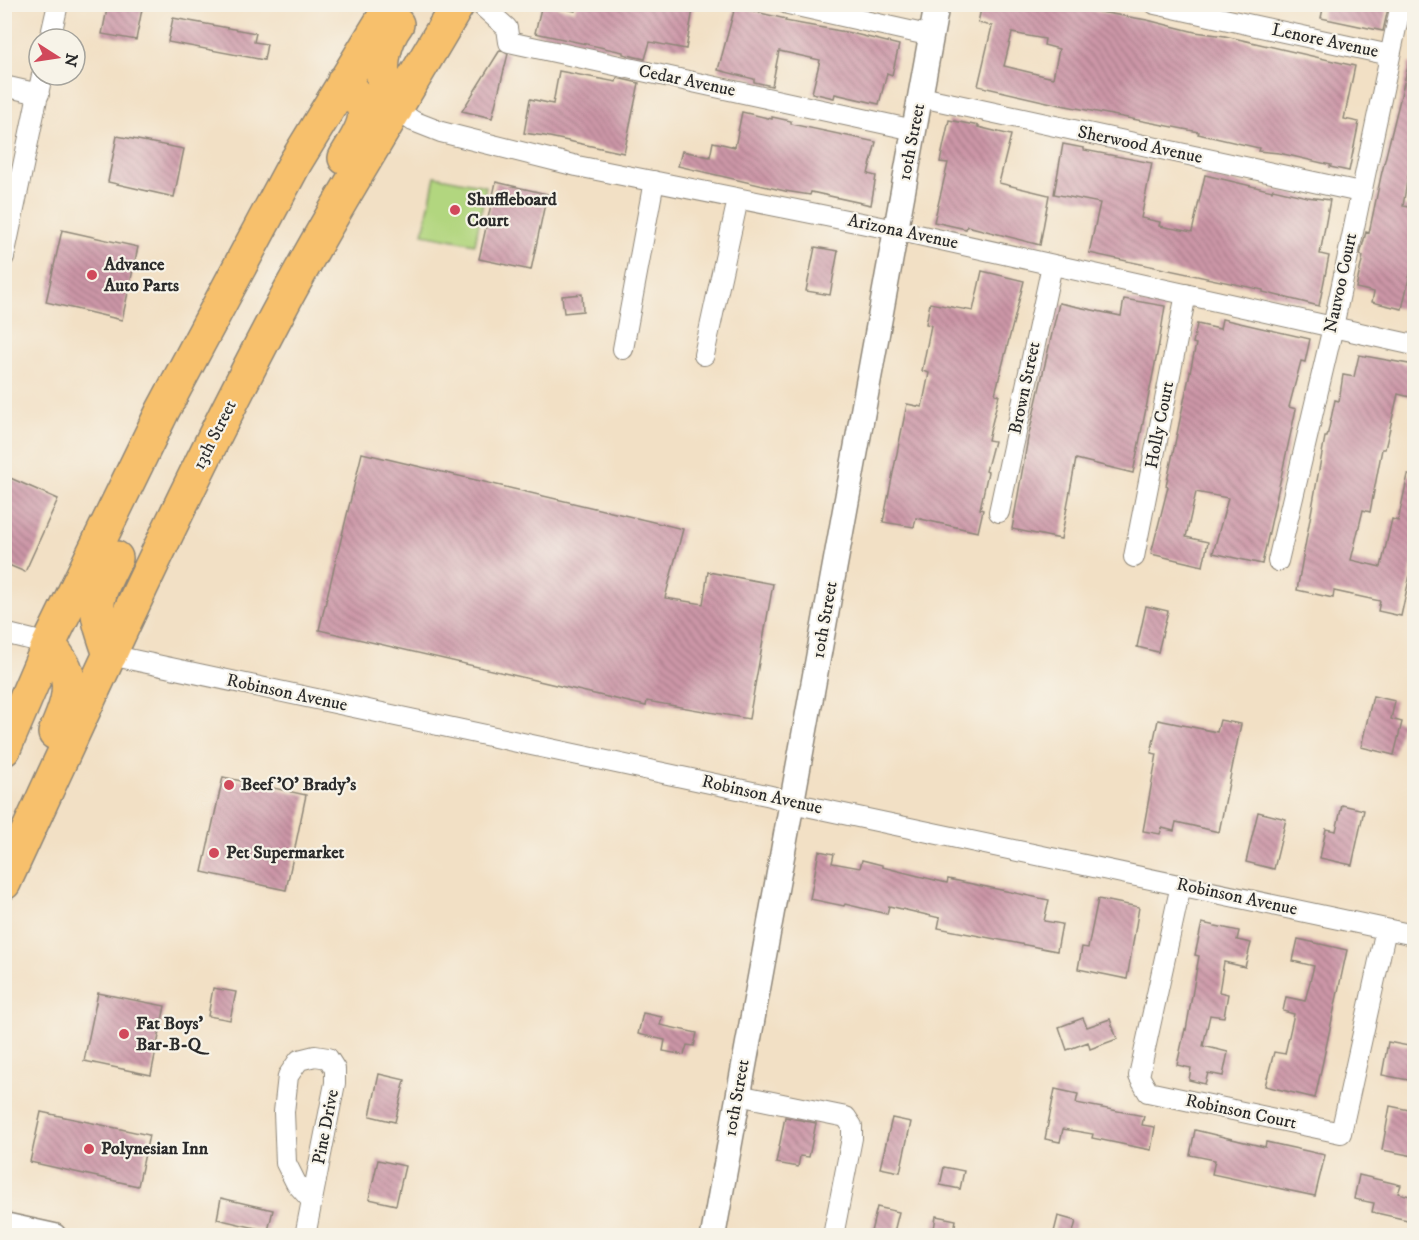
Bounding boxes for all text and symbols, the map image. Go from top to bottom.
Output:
street label: Lenore Avenue [1270,19,1380,63]
north arrow [27,27,87,87]
text: N [60,51,82,68]
street label: Cedar Avenue [637,60,737,102]
street label: 10th Street [894,101,930,182]
street label: Sherwood Avenue [1076,121,1204,169]
place label: Shuffleboard Court [467,189,558,232]
marker: Shuffleboard Court [448,203,462,217]
street label: Arizona Avenue [846,210,960,254]
street label: Nauvoo Court [1320,231,1362,335]
place label: Advance Auto Parts [103,254,179,297]
marker: Advance Auto Parts [85,268,99,282]
street label: Brown Street [1004,339,1046,436]
street label: Holly Court [1141,379,1179,470]
street label: 13th Street [188,396,242,473]
street label: 10th Street [807,580,843,660]
street label: Robinson Avenue [225,669,349,717]
street label: Robinson Avenue [700,770,824,820]
place label: Beef 'O' Brady's [241,774,356,796]
marker: Beef 'O' Brady's [222,778,236,792]
place label: Pet Supermarket [226,842,345,864]
marker: Pet Supermarket [207,846,221,860]
street label: Robinson Avenue [1175,873,1299,921]
place label: Fat Boys' Bar-B-Q [136,1013,210,1056]
marker: Fat Boys' Bar-B-Q [117,1027,131,1041]
street label: 10th Street [719,1058,755,1138]
street label: Pine Drive [308,1088,344,1166]
street label: Robinson Court [1183,1089,1299,1135]
place label: Polynesian Inn [101,1138,209,1160]
marker: Polynesian Inn [82,1142,96,1156]

